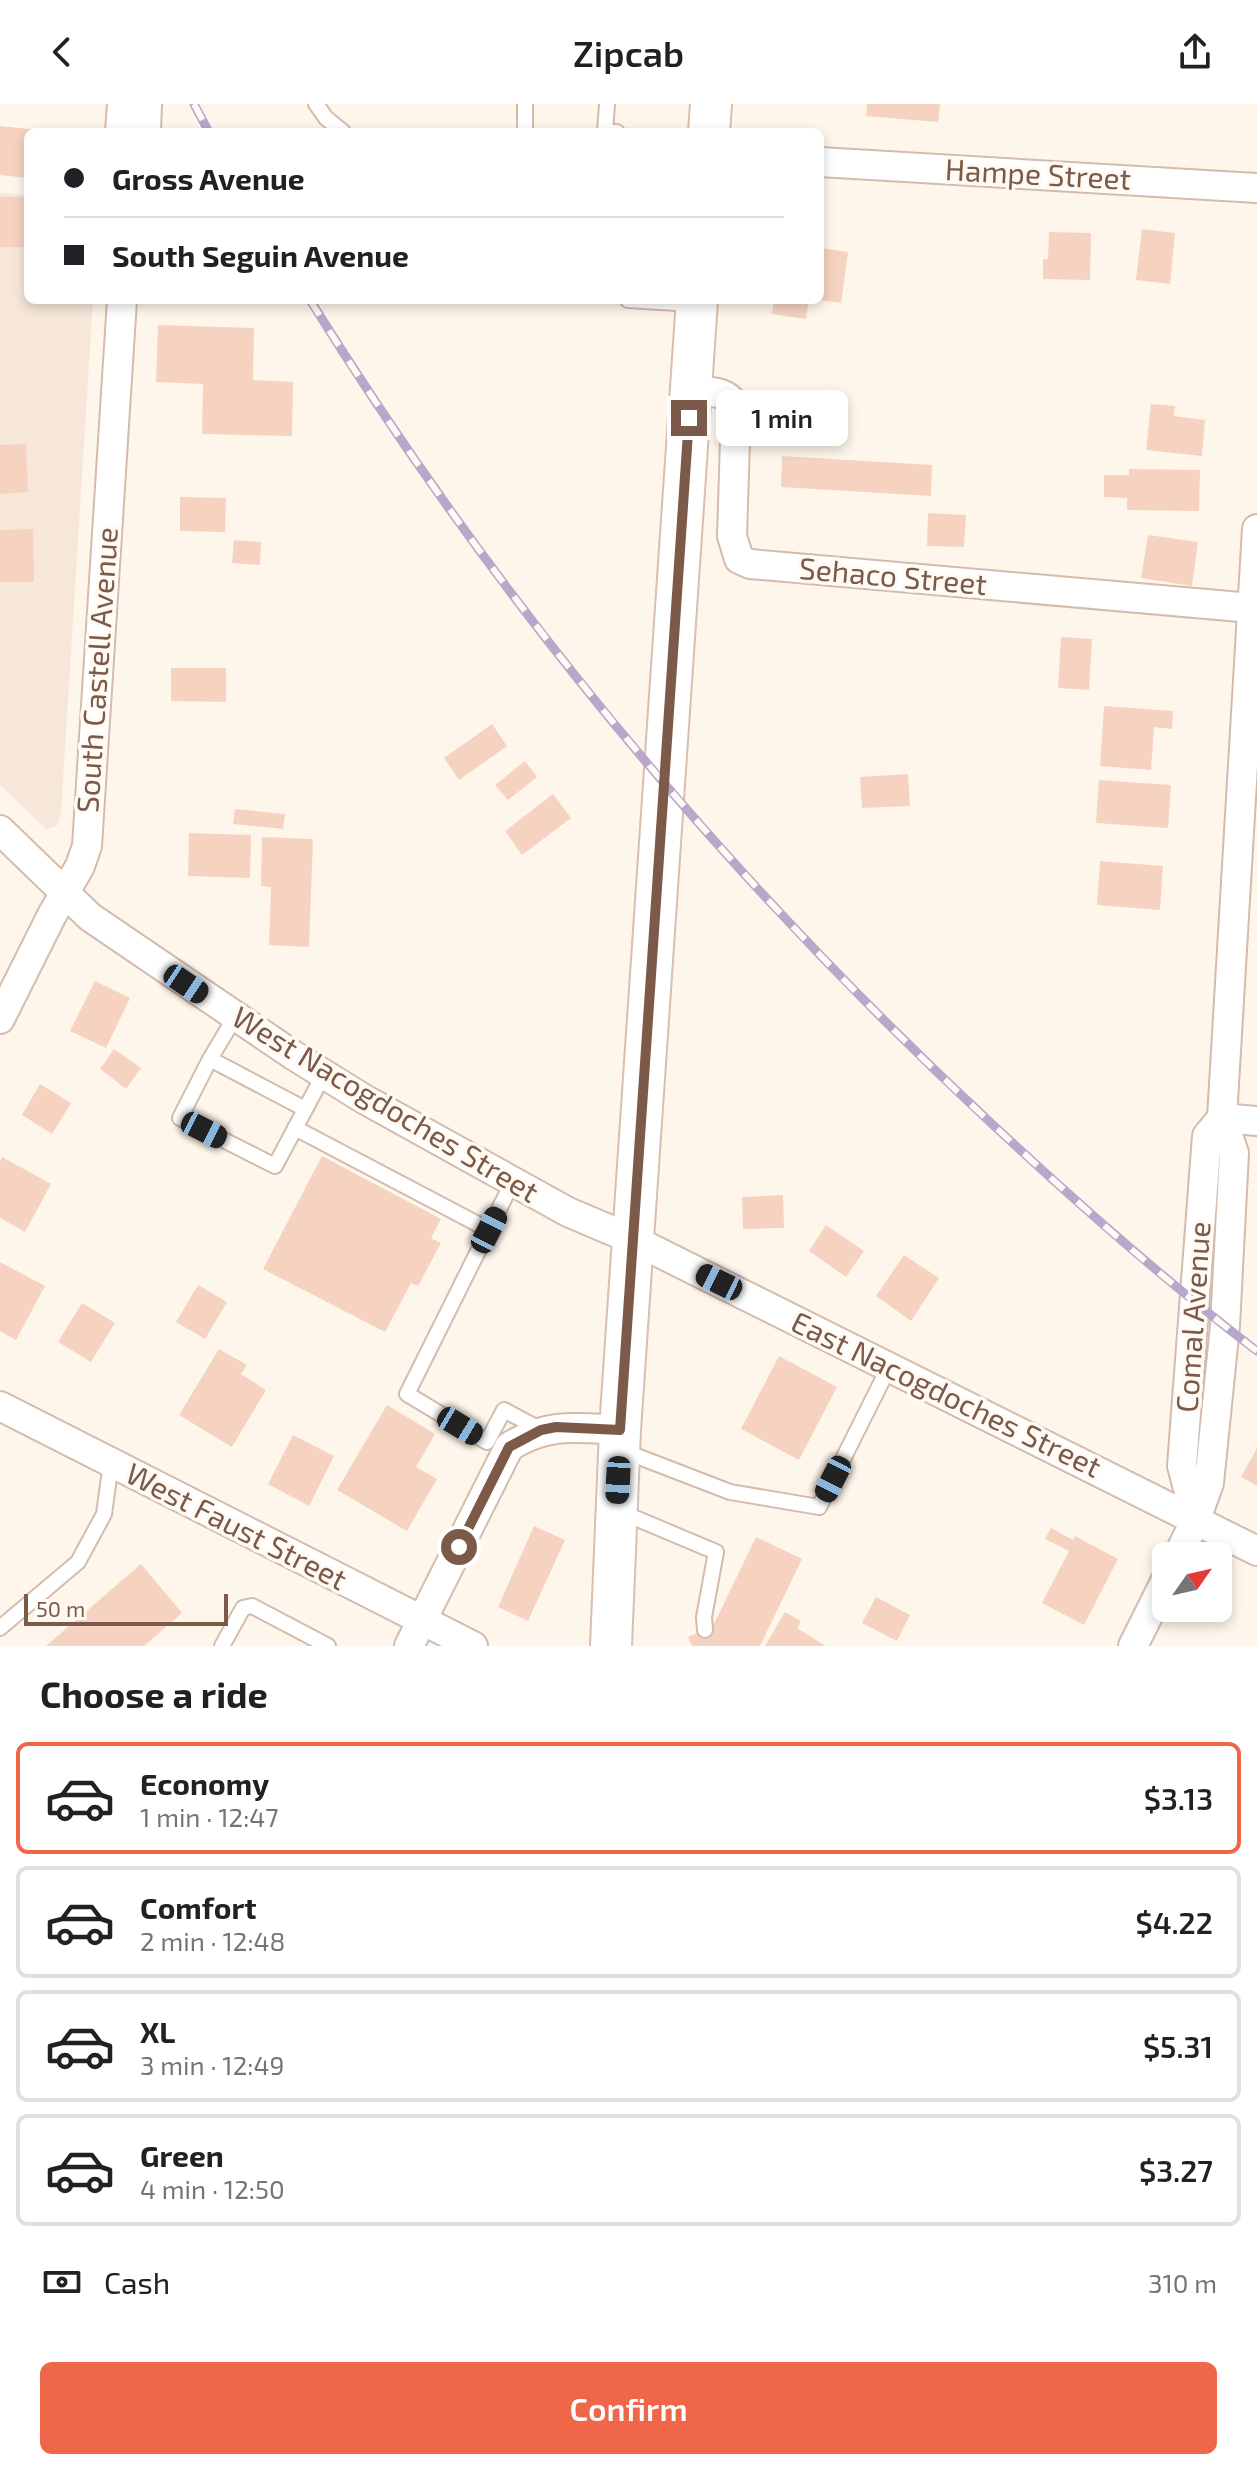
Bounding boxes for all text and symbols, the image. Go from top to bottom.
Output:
icon: back [40,30,84,74]
icon: share [1173,30,1217,74]
text: Zipcab [573,31,684,74]
street label: Hampe Street [944,150,1132,196]
text: Gross Avenue [112,160,305,196]
text: South Seguin Avenue [112,237,409,273]
callout: 1 min [717,390,849,446]
route end [671,400,707,436]
text: 1 min [751,402,813,433]
street label: South Castell Avenue [68,526,124,814]
street label: Sehaco Street [798,549,989,601]
car [159,961,213,1007]
street label: West Nacogdoches Street [226,998,546,1209]
car [177,1108,231,1152]
car [467,1203,511,1257]
street label: Comal Avenue [1167,1220,1217,1414]
car [692,1261,746,1303]
street label: East Nacogdoches Street [786,1302,1108,1484]
car [433,1403,487,1449]
car [811,1452,855,1506]
street label: West Faust Street [120,1454,353,1596]
car [605,1455,631,1505]
route start [441,1529,477,1565]
north arrow [1152,1542,1232,1622]
map controls [1152,1542,1232,1622]
scale bar [24,1590,228,1626]
text: 50 m [36,1595,85,1621]
text: Choose a ride [40,1672,268,1715]
icon: car [44,1762,116,1834]
text: Economy [140,1765,269,1801]
text: $3.13 [1144,1780,1213,1816]
text: 1 min · 12:47 [140,1801,279,1832]
icon: car [44,1886,116,1958]
text: Comfort [140,1889,257,1925]
text: $4.22 [1135,1904,1213,1940]
text: 2 min · 12:48 [140,1925,285,1956]
icon: car [44,2010,116,2082]
text: XL [140,2013,175,2049]
text: $5.31 [1143,2028,1213,2064]
text: 3 min · 12:49 [140,2049,284,2080]
icon: car [44,2134,116,2206]
text: Green [140,2137,224,2173]
text: $3.27 [1139,2152,1213,2188]
text: 4 min · 12:50 [140,2173,285,2204]
icon: cash [40,2260,84,2304]
text: Cash [104,2264,170,2300]
text: 310 m [1148,2267,1217,2298]
button: Confirm [40,2362,1217,2454]

